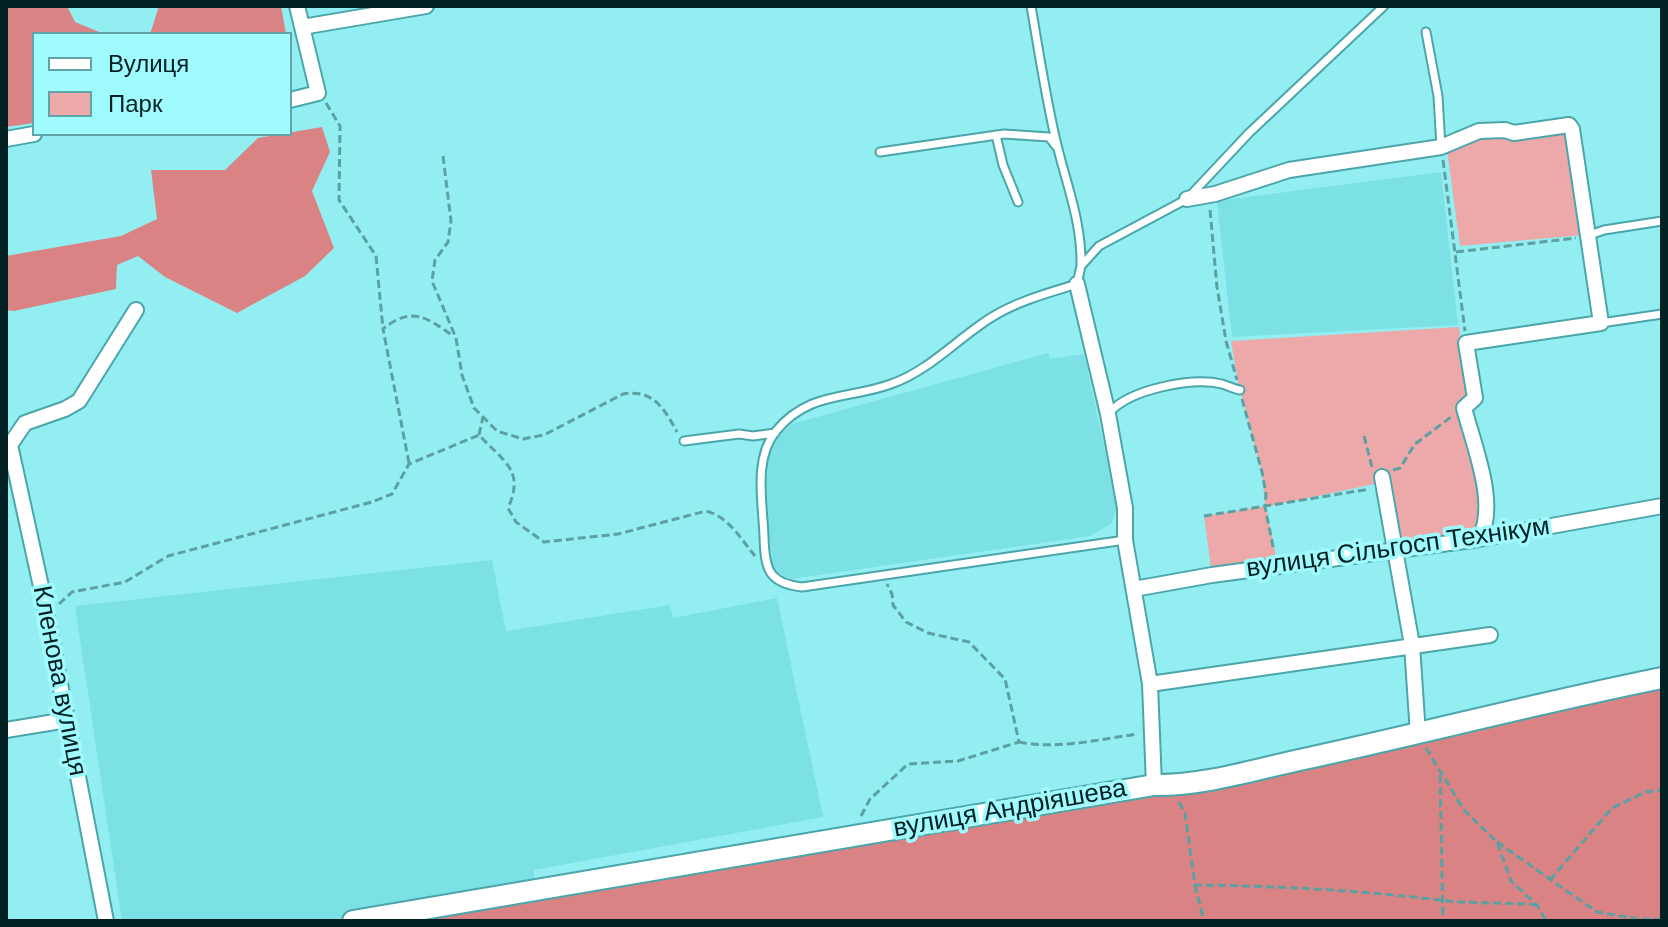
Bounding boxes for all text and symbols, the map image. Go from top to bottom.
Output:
legend [32,32,292,136]
text: Вулиця [108,50,189,77]
text: Парк [108,90,162,117]
street label: вулиця Сільгосп Технікум [1244,511,1552,585]
street label: Кленова вулиця [25,583,93,779]
street label: вулиця Андріяшева [891,773,1129,845]

